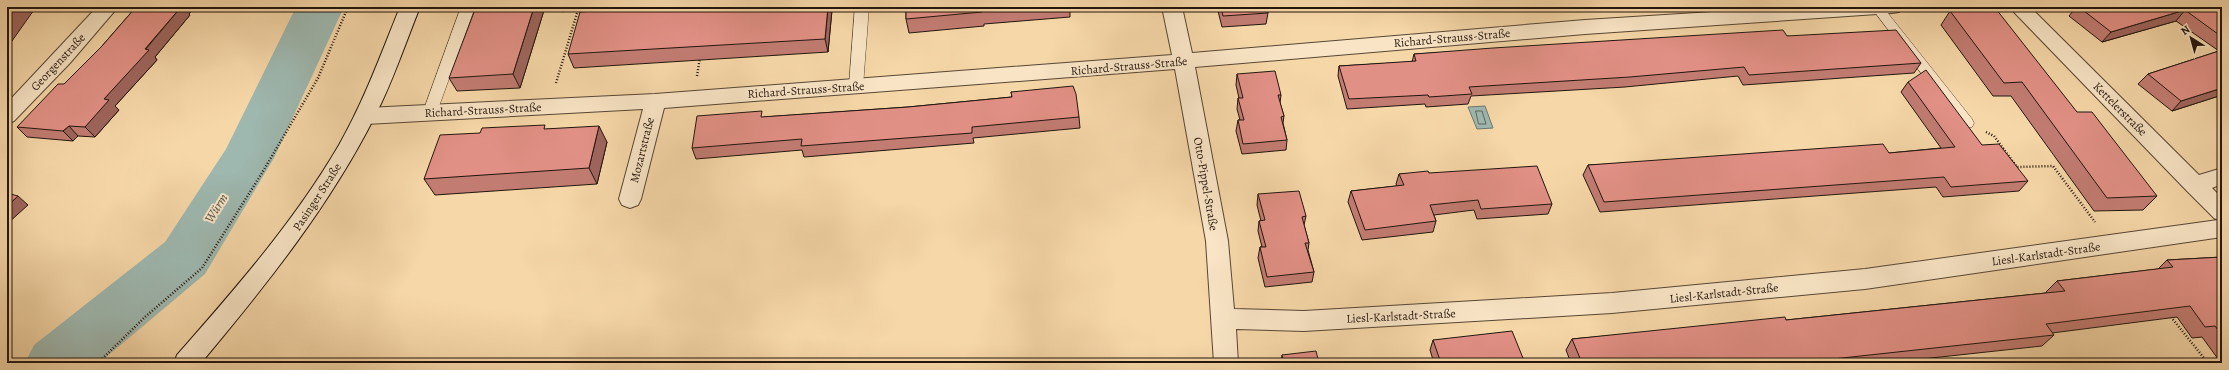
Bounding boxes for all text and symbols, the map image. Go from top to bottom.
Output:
north arrow [2171,18,2211,58]
text: N [2178,22,2193,39]
street label: Richard-Strauss-Straße [1393,25,1511,51]
street label: Georgenstraße [27,30,89,94]
street label: Richard-Strauss-Straße [1070,53,1188,79]
street label: Richard-Strauss-Straße [747,78,865,102]
street label: Kettelerstraße [2090,79,2150,139]
street label: Richard-Strauss-Straße [424,99,542,121]
street label: Mozartstraße [626,116,658,184]
street label: Otto-Pippel-Straße [1190,136,1222,232]
street label: Pasinger Straße [289,160,345,234]
water label: Würm [200,190,232,226]
street label: Liesl-Karlstadt-Straße [1991,238,2101,270]
street label: Liesl-Karlstadt-Straße [1669,279,1779,307]
street label: Liesl-Karlstadt-Straße [1346,305,1456,327]

